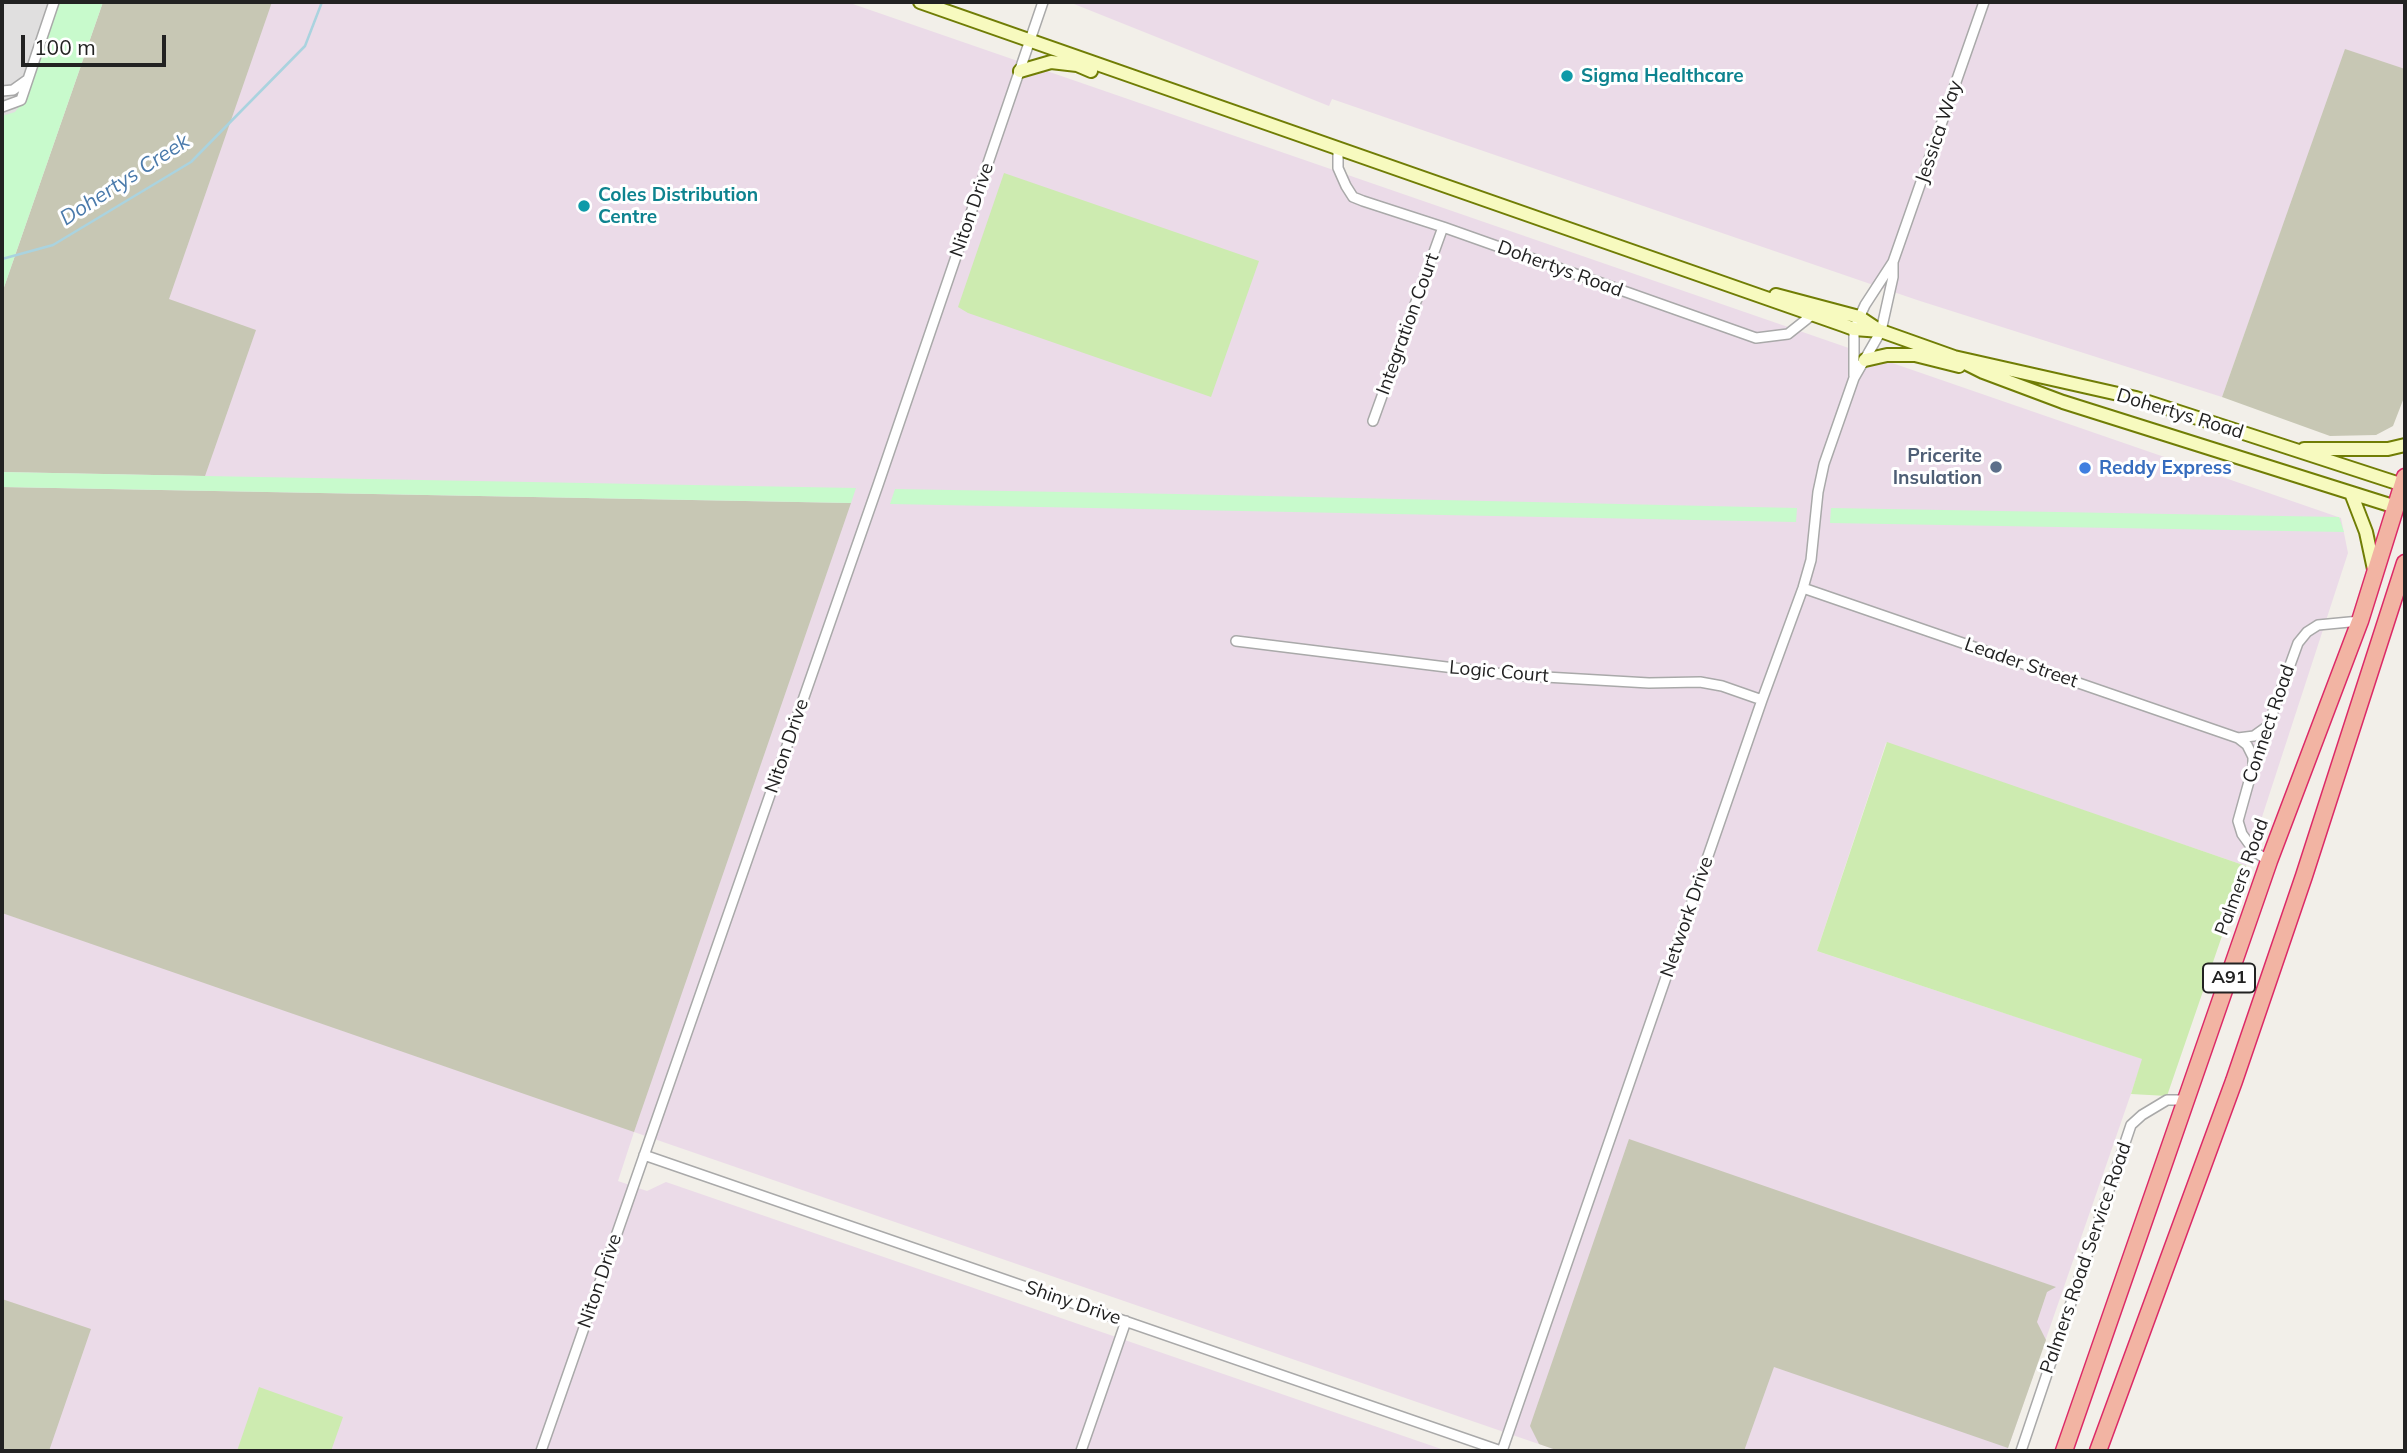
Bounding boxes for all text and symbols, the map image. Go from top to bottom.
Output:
scale bar [24,21,170,65]
text: 100 m [34,34,96,60]
place label: Sigma Healthcare [1581,65,1744,87]
marker: Sigma Healthcare [1559,68,1575,84]
street label: Jessica Way [1911,78,1967,186]
water label: Dohertys Creek [55,129,195,231]
street label: Niton Drive [945,160,999,260]
place label: Coles Distribution Centre [598,184,758,228]
marker: Coles Distribution Centre [576,198,592,214]
street label: Dohertys Road [1494,236,1626,302]
street label: Integration Court [1372,250,1444,398]
street label: Dohertys Road [2114,384,2246,444]
place label: Pricerite Insulation [1893,445,1982,489]
place label: Reddy Express [2099,457,2232,479]
marker: Pricerite Insulation [1988,459,2004,475]
marker: Reddy Express [2077,460,2093,476]
street label: Leader Street [1961,633,2081,693]
street label: Logic Court [1448,656,1550,688]
street label: Connect Road [2238,662,2300,786]
street label: Niton Drive [760,696,814,796]
street label: Palmers Road [2210,815,2274,939]
street label: Network Drive [1656,854,1718,980]
road number: A91 [2203,964,2255,993]
street label: Palmers Road Service Road [2036,1139,2136,1377]
street label: Niton Drive [573,1231,627,1331]
street label: Shiny Drive [1022,1276,1124,1330]

